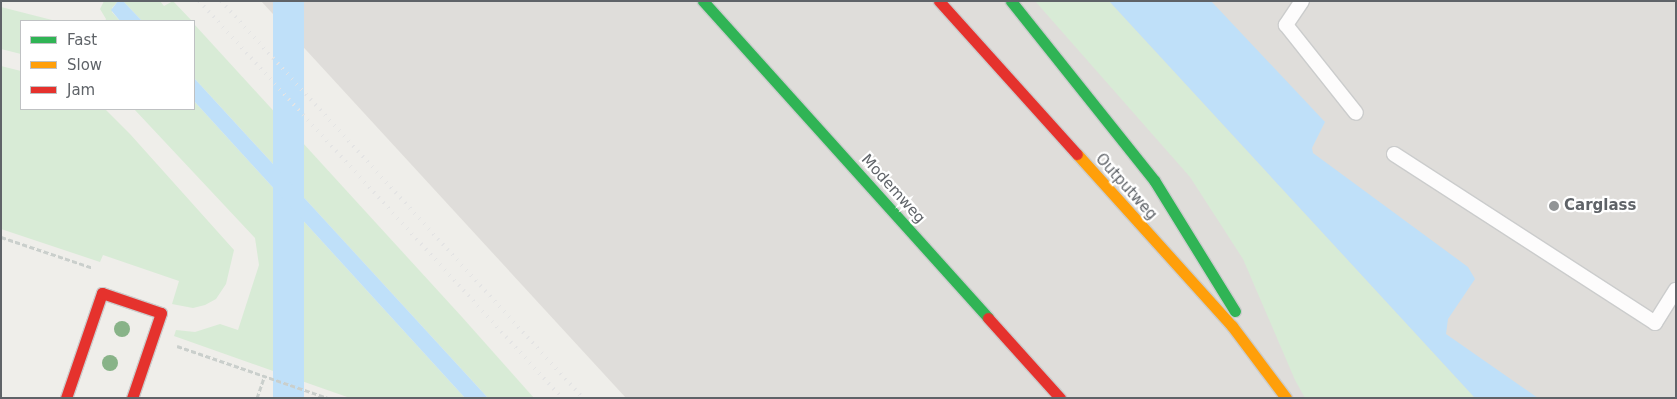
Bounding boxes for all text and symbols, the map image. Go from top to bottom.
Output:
legend [20,20,195,110]
text: Fast [67,31,97,49]
text: Slow [67,56,102,74]
text: Jam [67,81,95,99]
street label: Outputweg [1092,150,1160,224]
street label: Modemweg [857,151,929,227]
place label: Carglass [1564,197,1636,215]
marker: Carglass [1548,200,1560,212]

